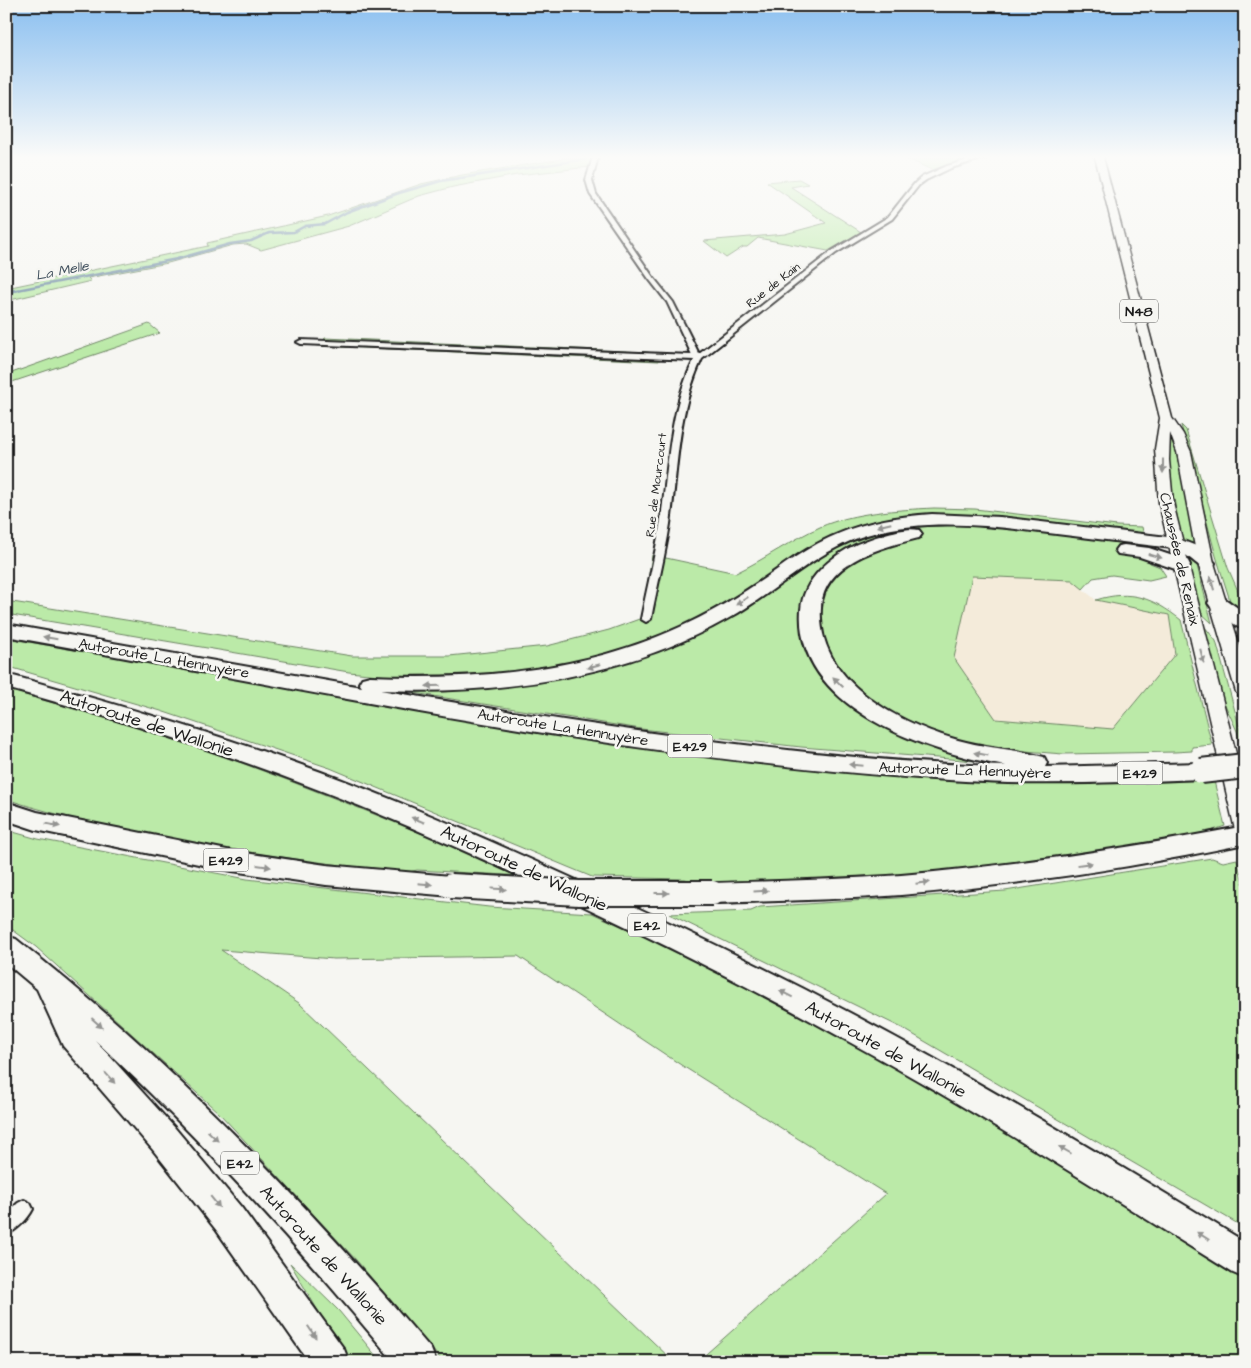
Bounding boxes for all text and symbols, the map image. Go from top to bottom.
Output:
water label: La Melle [34,256,92,286]
street label: Rue de Kain [743,259,804,312]
road number: N48 [1120,300,1158,322]
street label: Rue de Mourcourt [642,432,671,538]
one-way arrow [1159,459,1167,475]
street label: Chaussée de Renaix [1154,491,1205,628]
one-way arrow [876,521,891,529]
one-way arrow [1147,552,1162,560]
one-way arrow [1208,576,1216,591]
one-way arrow [735,597,749,606]
street label: Autoroute La Hennuyère [77,633,251,685]
one-way arrow [42,634,58,642]
one-way arrow [1199,649,1207,664]
one-way arrow [586,662,601,670]
one-way arrow [832,676,844,688]
one-way arrow [424,682,440,690]
street label: Autoroute de Wallonie [57,684,237,763]
street label: Autoroute La Hennuyère [476,704,650,752]
road number: E429 [668,734,712,758]
one-way arrow [972,749,988,757]
street label: Autoroute La Hennuyère [878,757,1052,785]
one-way arrow [848,761,864,769]
road number: E429 [1118,761,1162,784]
one-way arrow [410,816,425,823]
street label: Autoroute de Wallonie [436,819,611,918]
one-way arrow [46,821,62,829]
road number: E429 [204,848,248,872]
one-way arrow [1077,860,1093,868]
one-way arrow [256,862,272,870]
one-way arrow [916,878,932,886]
one-way arrow [418,880,434,888]
one-way arrow [491,885,507,893]
one-way arrow [753,887,769,895]
one-way arrow [654,889,670,897]
road number: E42 [628,914,666,936]
one-way arrow [779,990,793,998]
street label: Autoroute de Wallonie [801,995,971,1104]
one-way arrow [90,1017,102,1029]
one-way arrow [104,1072,116,1084]
one-way arrow [207,1130,219,1142]
one-way arrow [1058,1146,1072,1155]
road number: E42 [221,1152,259,1174]
street label: Autoroute de Wallonie [254,1180,394,1331]
one-way arrow [210,1195,221,1208]
one-way arrow [1197,1231,1210,1240]
one-way arrow [307,1326,317,1339]

